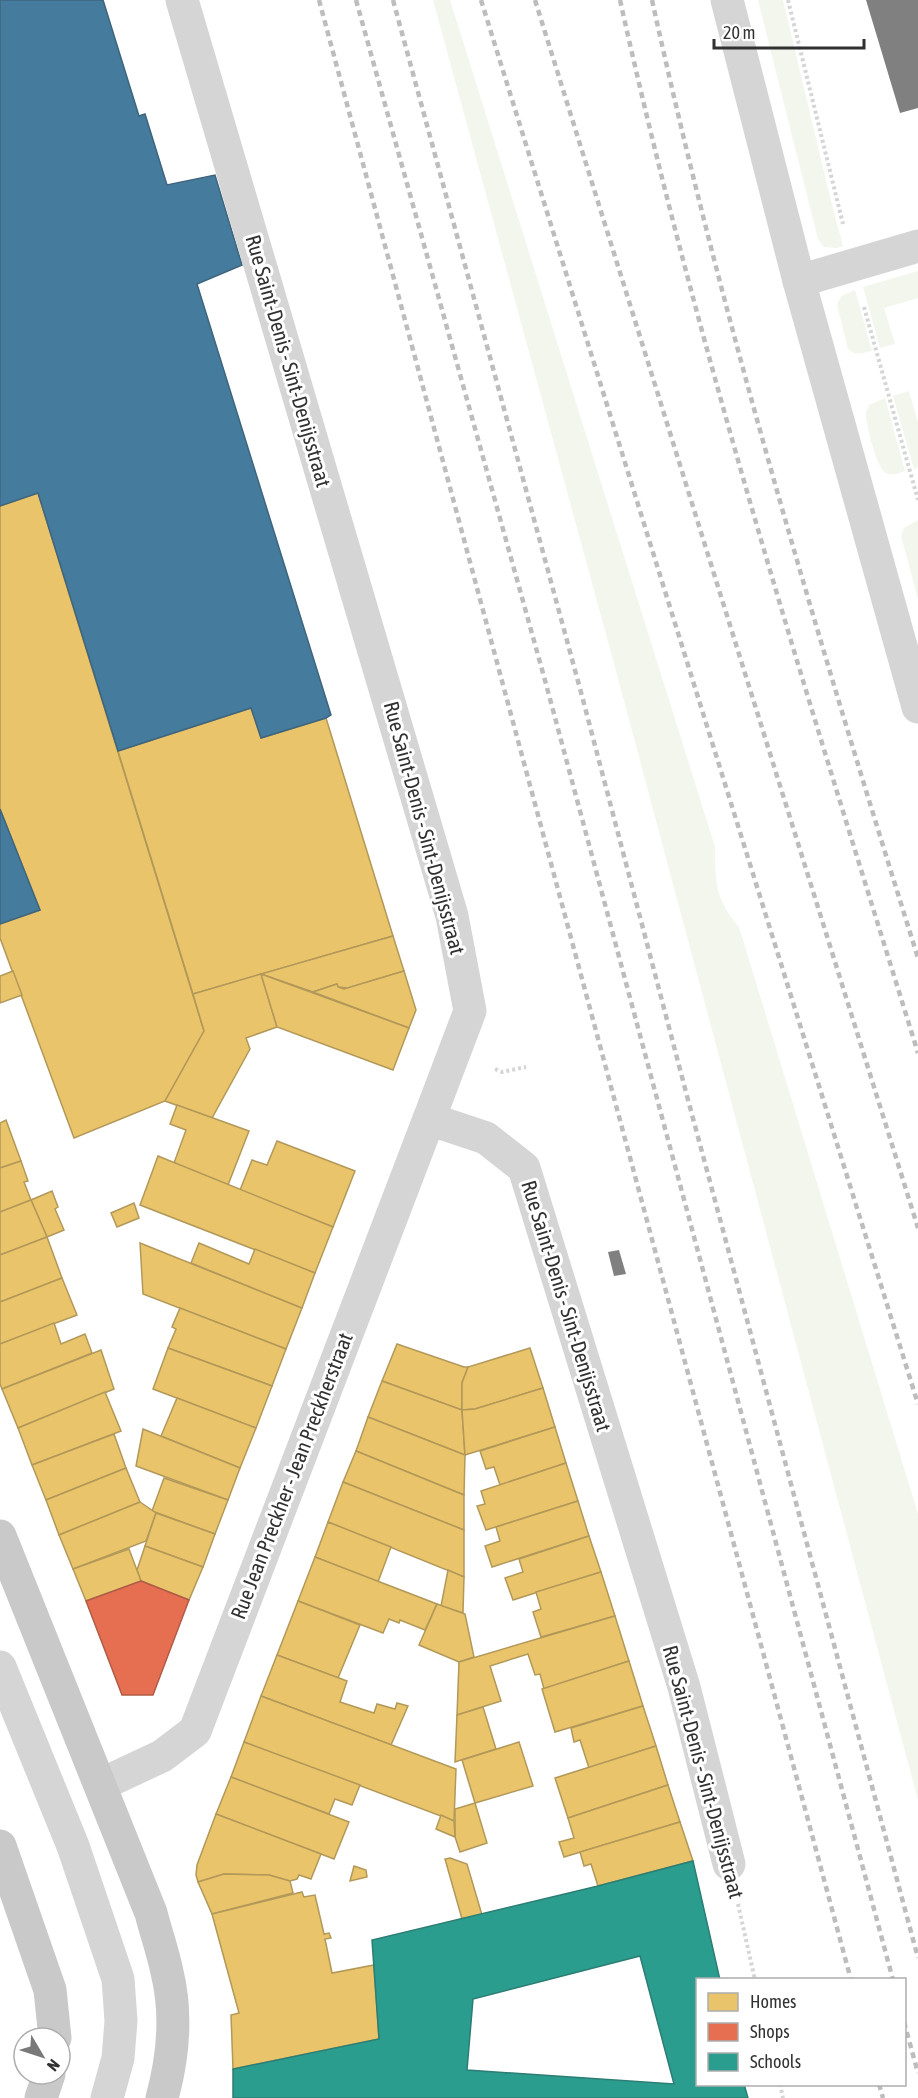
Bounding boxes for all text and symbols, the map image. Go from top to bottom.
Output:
scale bar [714,12,864,50]
text: 20 m [723,22,755,43]
street label: Rue Saint-Denis - Sint-Denijsstraat [241,232,336,490]
street label: Rue Saint-Denis - Sint-Denijsstraat [380,698,470,957]
street label: Rue Saint-Denis - Sint-Denijsstraat [517,1177,617,1434]
street label: Rue Jean Preckher - Jean Preckherstraat [225,1329,357,1622]
street label: Rue Saint-Denis - Sint-Denijsstraat [659,1642,749,1901]
legend [696,1978,906,2086]
text: Homes [750,1991,796,2012]
text: Shops [750,2021,790,2042]
north arrow [12,2026,72,2086]
text: Schools [750,2051,801,2072]
text: N [44,2056,64,2075]

